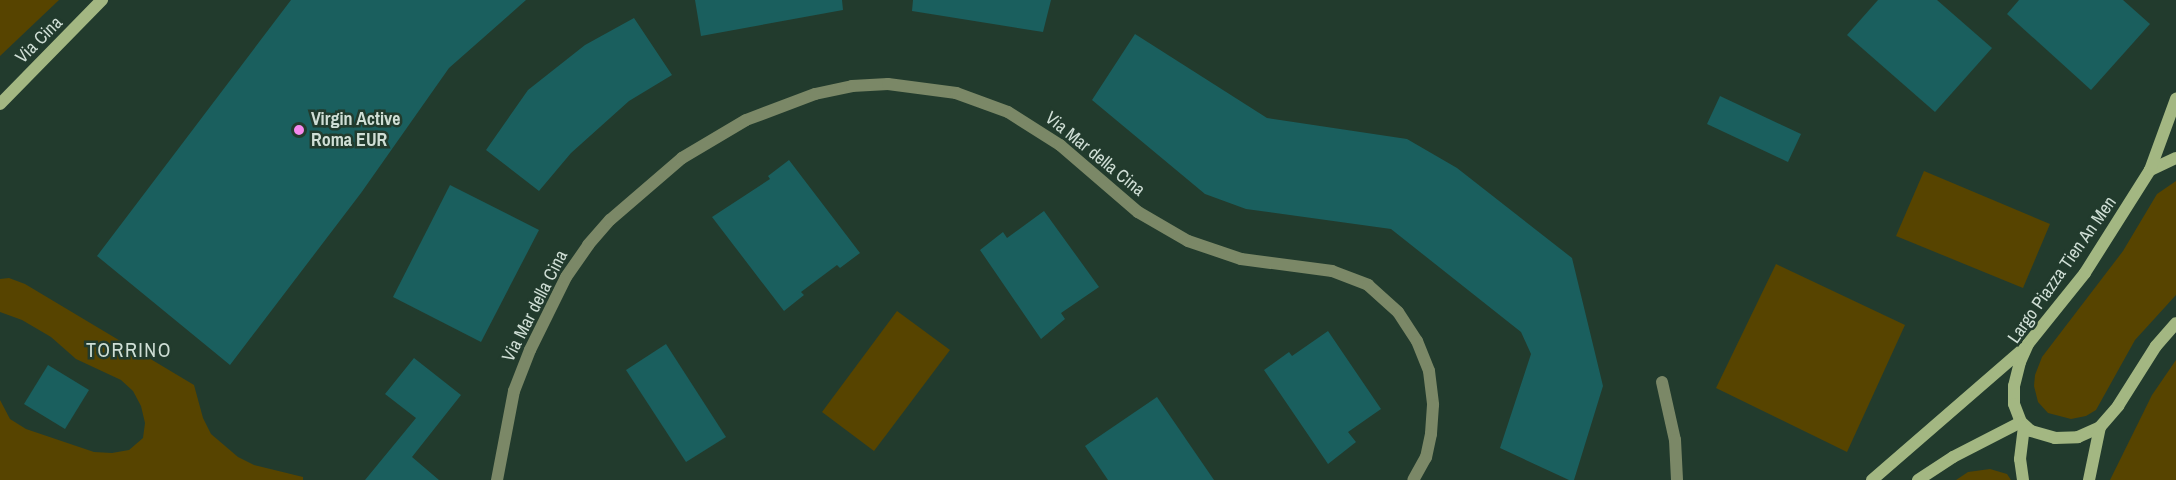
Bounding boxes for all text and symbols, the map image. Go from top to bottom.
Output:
street label: Via Cina [11,12,67,68]
street label: Via Mar della Cina [1041,107,1149,201]
place label: Virgin Active Roma EUR [311,109,401,152]
marker: Virgin Active Roma EUR [292,123,306,137]
street label: Largo Piazza Tien An Men [2003,192,2121,348]
street label: Via Mar della Cina [498,247,572,365]
district label: TORRINO [86,337,172,361]

